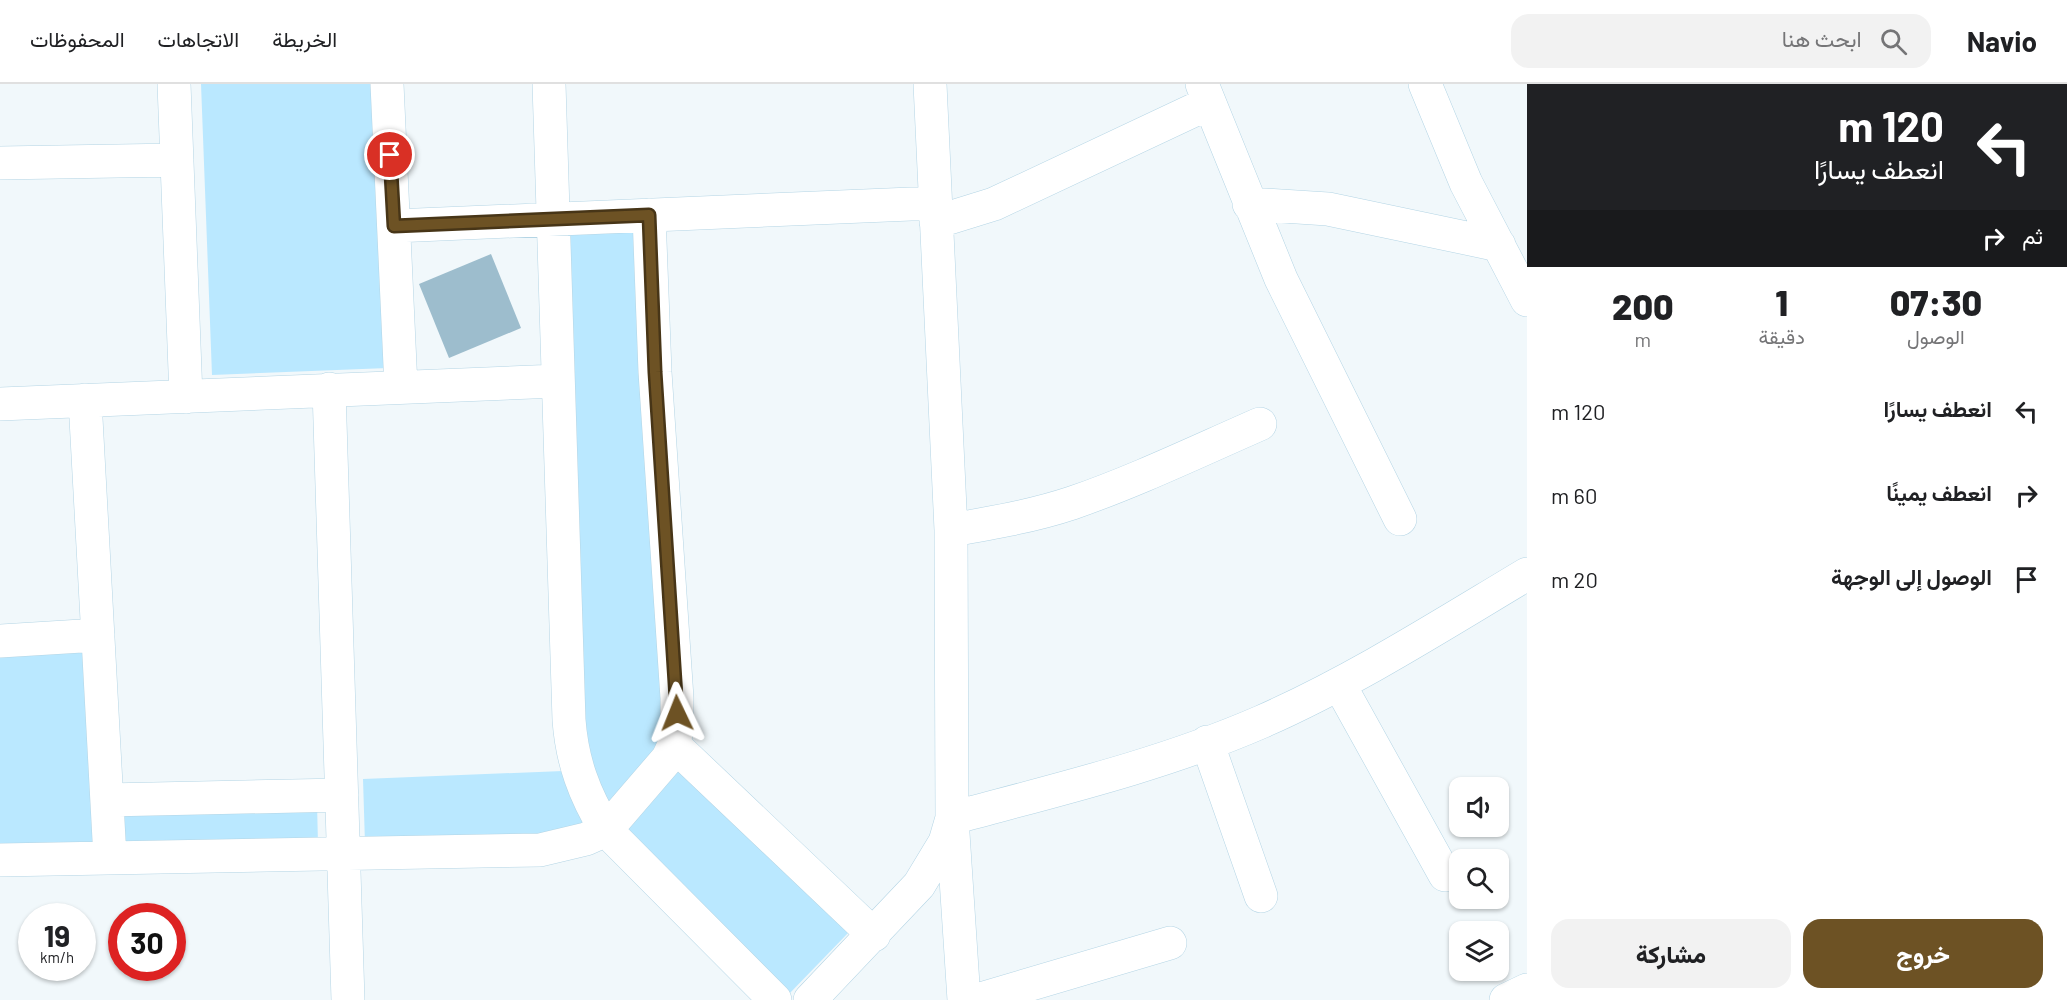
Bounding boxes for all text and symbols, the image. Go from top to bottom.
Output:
search box [1511,14,1931,68]
text: Navio [1967,24,2037,58]
text: ابحث هنا [1782,25,1862,51]
icon: search [1877,25,1910,58]
text: المحفوظات [30,26,125,51]
text: الاتجاهات [158,26,239,51]
text: الخريطة [272,26,337,51]
text: 120 m [1838,100,1944,150]
icon: left [1965,108,2043,186]
pin [364,129,415,180]
icon: arrive [373,138,406,171]
text: انعطف يسارًا [1814,152,1944,184]
icon: right [1977,222,2010,255]
text: ثم [2022,222,2043,248]
text: 1 [1775,280,1788,323]
text: 07:30 [1890,280,1982,323]
text: 200 [1612,284,1674,327]
text: دقيقة [1758,324,1805,348]
text: الوصول [1907,324,1965,348]
text: m [1634,327,1651,351]
text: انعطف يسارًا [1883,395,1992,421]
icon: left [2010,395,2043,428]
text: 120 m [1551,398,1606,424]
text: انعطف يمينًا [1886,479,1992,505]
icon: right [2010,479,2043,512]
text: 60 m [1551,482,1597,508]
text: الوصول إلى الوجهة [1831,563,1992,589]
icon: arrive [2010,563,2043,596]
text: 20 m [1551,566,1598,592]
position arrow [645,681,709,745]
map controls [1449,777,1509,981]
button: sound [1449,777,1509,837]
button: search [1449,849,1509,909]
speed limit sign: 30 [108,903,186,981]
text: 19 [44,917,70,953]
button: مشاركة [1551,919,1791,988]
button: خروج [1803,919,2043,988]
button: layers [1449,921,1509,981]
text: km/h [40,948,74,966]

